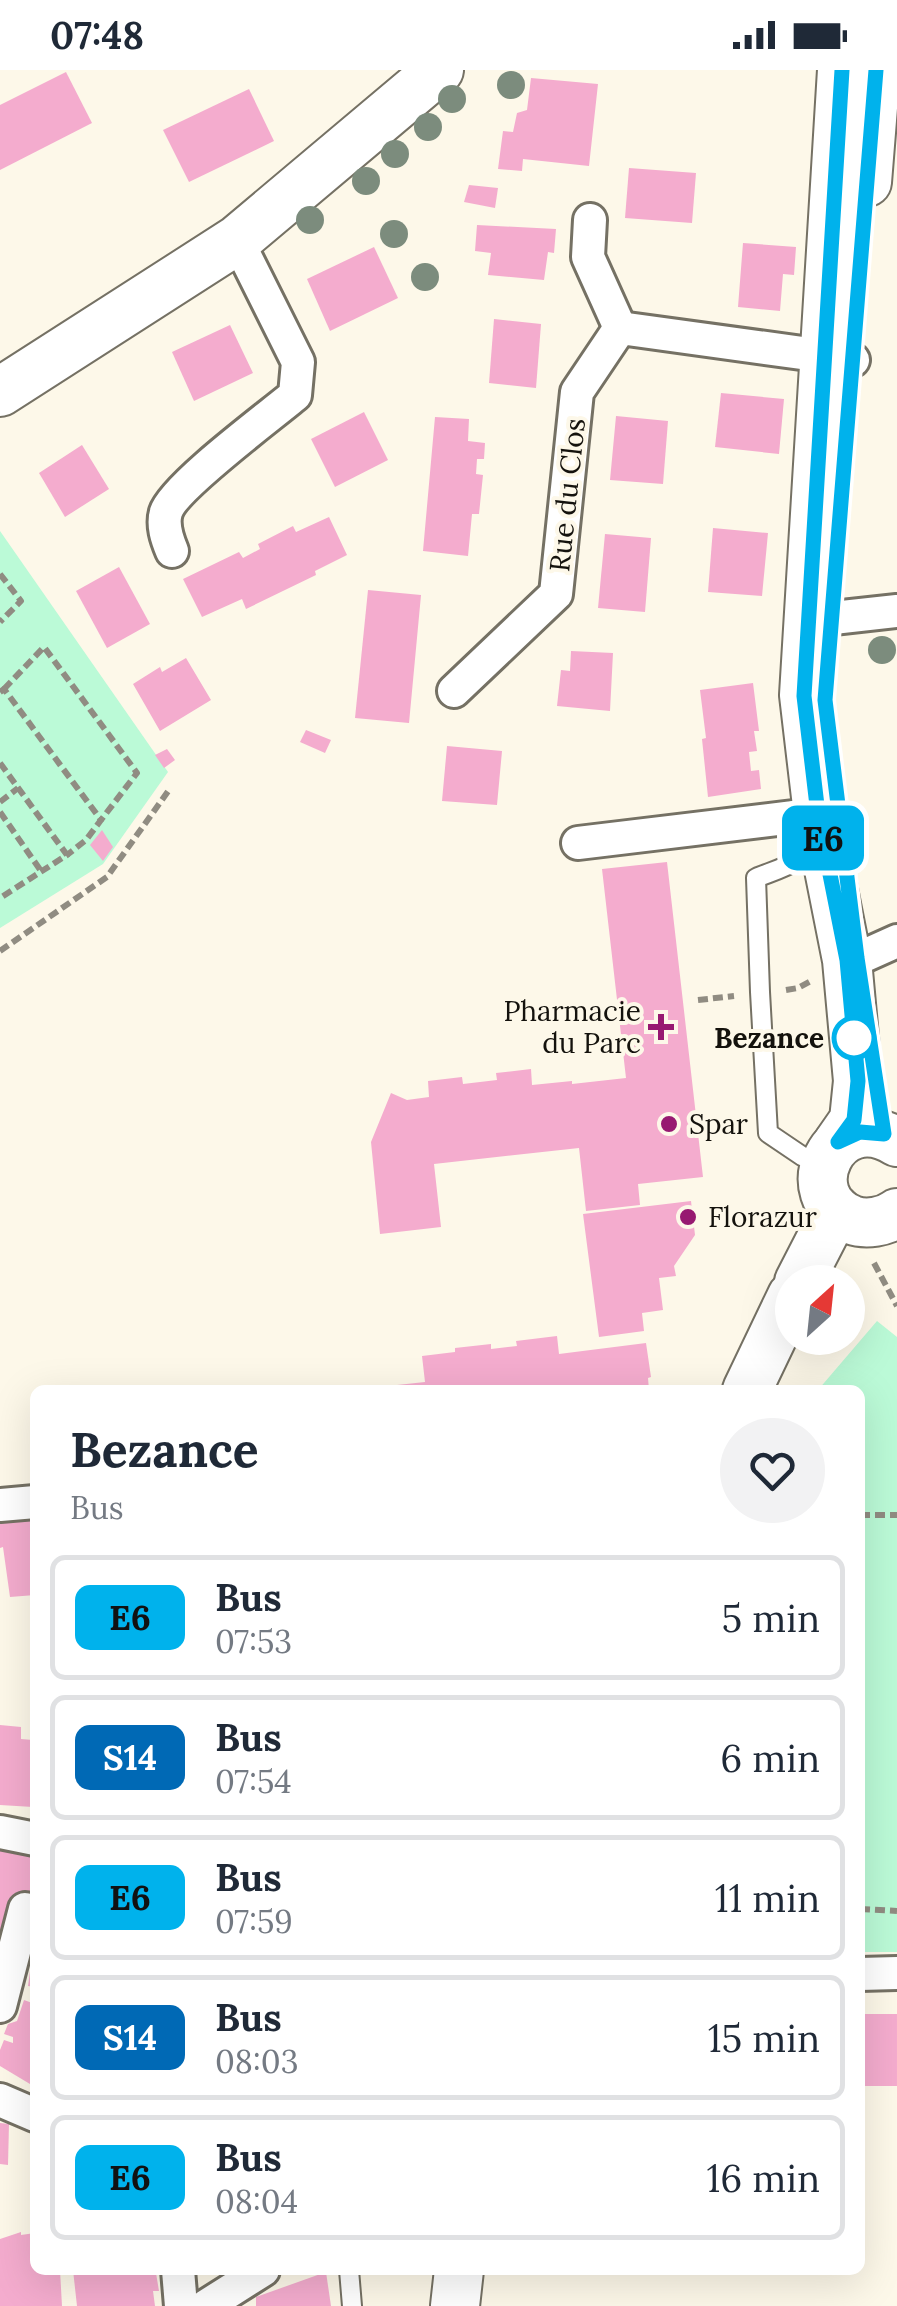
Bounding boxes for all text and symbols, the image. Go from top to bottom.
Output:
text: 07:48 [50,11,144,59]
street label: Rue du Clos [541,416,593,574]
line badge: E6 [778,806,868,870]
text: E6 [802,816,844,861]
place label: Pharmacie du Parc [503,993,641,1061]
marker: Pharmacie du Parc [650,1016,672,1038]
marker: Bezance [833,1017,875,1059]
place label: Bezance [714,1020,824,1056]
place label: Spar [689,1106,748,1142]
marker: Spar [658,1113,680,1135]
place label: Florazur [708,1199,817,1235]
marker: Florazur [677,1206,699,1228]
north arrow [775,1265,865,1355]
map controls [775,1265,865,1355]
button: heart [720,1418,825,1523]
text: Bezance [70,1419,259,1480]
text: Bus [70,1487,124,1528]
text: Bus [215,1573,282,1621]
text: 5 min [722,1594,820,1642]
text: E6 [109,1595,151,1640]
text: 07:53 [215,1621,292,1662]
text: Bus [215,1713,282,1761]
text: 6 min [720,1734,820,1782]
text: S14 [103,1735,157,1780]
text: 07:54 [215,1761,292,1802]
text: Bus [215,1853,282,1901]
text: 11 min [715,1874,820,1922]
text: E6 [109,1875,151,1920]
text: 07:59 [215,1901,293,1942]
text: Bus [215,1993,282,2041]
text: 15 min [708,2014,820,2062]
text: S14 [103,2015,157,2060]
text: 08:03 [215,2041,299,2082]
text: Bus [215,2133,282,2181]
text: 16 min [706,2154,820,2202]
text: E6 [109,2155,151,2200]
text: 08:04 [215,2181,298,2222]

